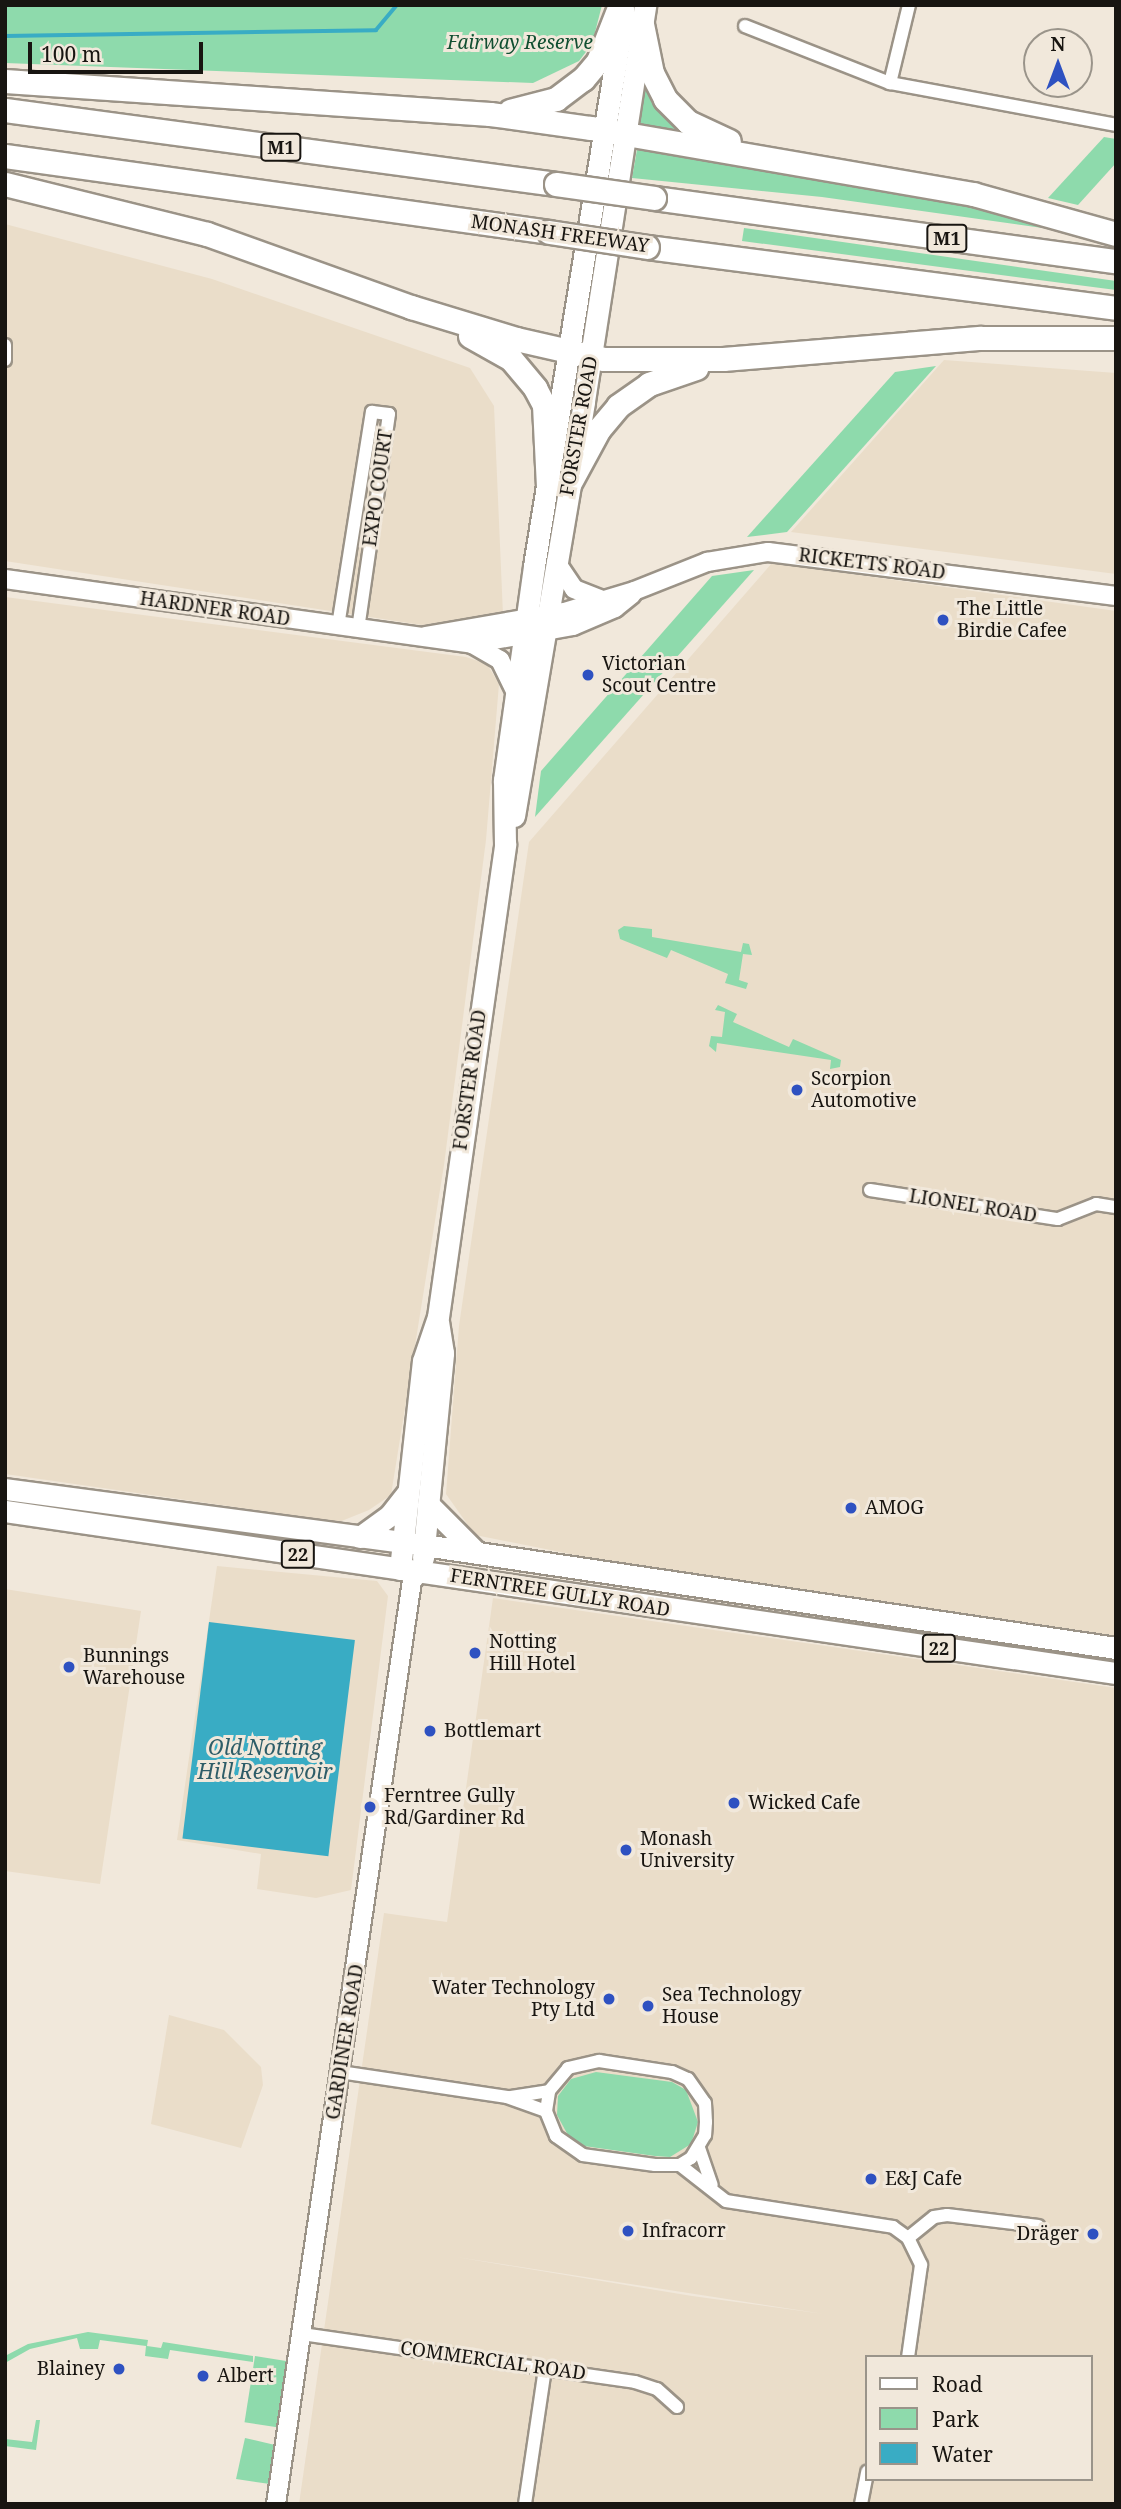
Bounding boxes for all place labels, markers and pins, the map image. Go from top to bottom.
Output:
place label: The Little Birdie Cafee [957,598,1067,642]
marker: The Little Birdie Cafee [935,612,951,628]
place label: Victorian Scout Centre [602,653,716,697]
marker: Victorian Scout Centre [580,667,596,683]
place label: Scorpion Automotive [811,1068,917,1112]
marker: Scorpion Automotive [789,1082,805,1098]
place label: AMOG [865,1497,924,1519]
marker: AMOG [843,1500,859,1516]
place label: Notting Hill Hotel [489,1631,576,1675]
place label: Bunnings Warehouse [83,1645,185,1689]
marker: Notting Hill Hotel [467,1645,483,1661]
marker: Bunnings Warehouse [61,1659,77,1675]
place label: Bottlemart [444,1720,541,1742]
marker: Bottlemart [422,1723,438,1739]
place label: Ferntree Gully Rd/Gardiner Rd [384,1785,525,1829]
place label: Wicked Cafe [748,1792,860,1814]
marker: Wicked Cafe [726,1795,742,1811]
marker: Ferntree Gully Rd/Gardiner Rd [362,1799,378,1815]
place label: Monash University [640,1828,734,1872]
marker: Monash University [618,1842,634,1858]
place label: Water Technology Pty Ltd [432,1977,595,2021]
place label: Sea Technology House [662,1984,801,2028]
marker: Water Technology Pty Ltd [601,1991,617,2007]
marker: Sea Technology House [640,1998,656,2014]
place label: E&J Cafe [885,2168,962,2190]
marker: E&J Cafe [863,2171,879,2187]
place label: Infracorr [642,2220,726,2242]
marker: Infracorr [620,2223,636,2239]
place label: Dräger [1017,2223,1079,2245]
marker: Dräger [1085,2226,1101,2242]
place label: Blainey [37,2358,105,2380]
marker: Blainey [111,2361,127,2377]
place label: Albert [217,2365,274,2387]
marker: Albert [195,2368,211,2384]

